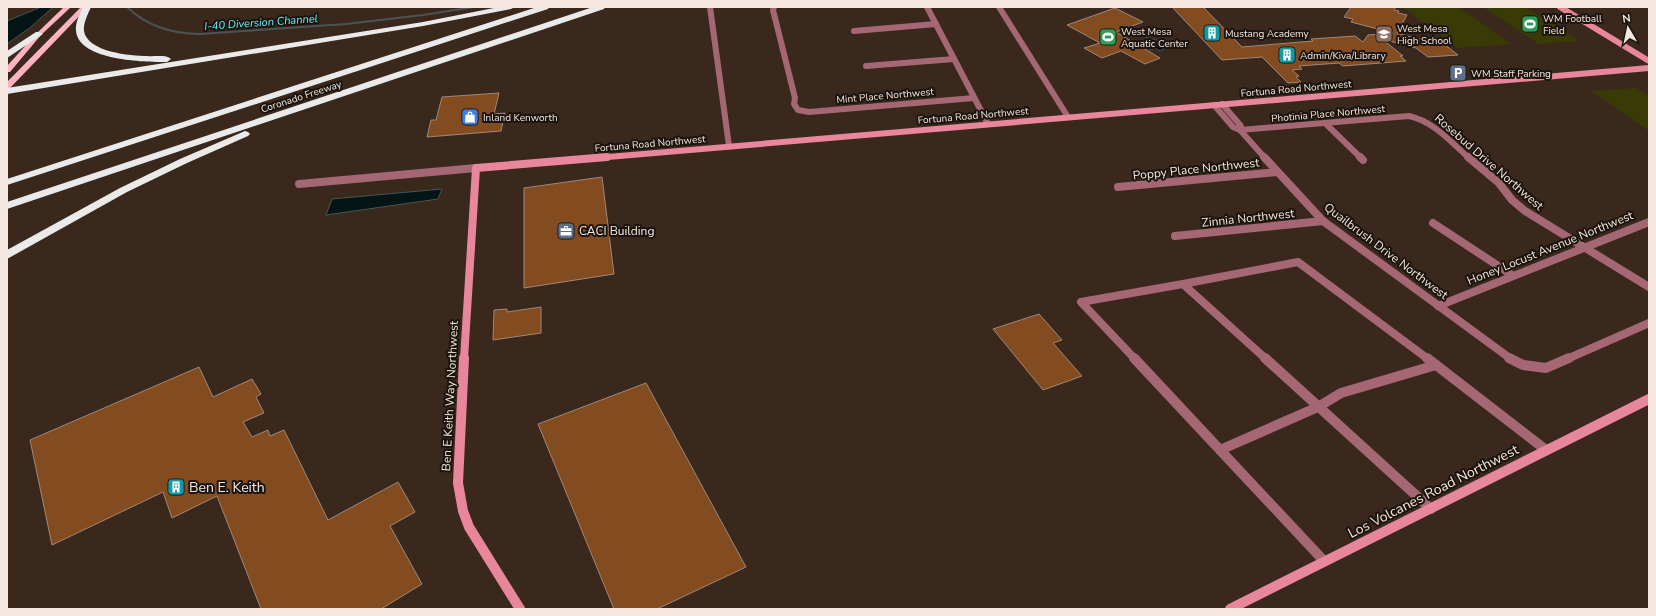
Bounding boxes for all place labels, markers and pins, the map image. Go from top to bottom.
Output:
place label: WM Football Field [1543,12,1602,38]
sports icon: WM Football Field [1520,14,1540,34]
place label: West Mesa High School [1397,22,1452,48]
building icon: Mustang Academy [1202,23,1222,43]
school or university icon: West Mesa High School [1374,24,1394,44]
place label: West Mesa Aquatic Center [1121,25,1188,51]
sports icon: West Mesa Aquatic Center [1098,27,1118,47]
place label: Mustang Academy [1225,27,1310,41]
building icon: Admin/Kiva/Library [1277,45,1297,65]
place label: Admin/Kiva/Library [1300,49,1386,63]
parking icon: WM Staff Parking [1448,63,1468,83]
place label: WM Staff Parking [1471,67,1551,81]
shop icon: Inland Kenworth [460,107,480,127]
place label: Inland Kenworth [483,111,558,125]
office icon: CACI Building [556,221,576,241]
place label: CACI Building [579,223,654,239]
building icon: Ben E. Keith [166,477,186,497]
place label: Ben E. Keith [189,478,265,497]

